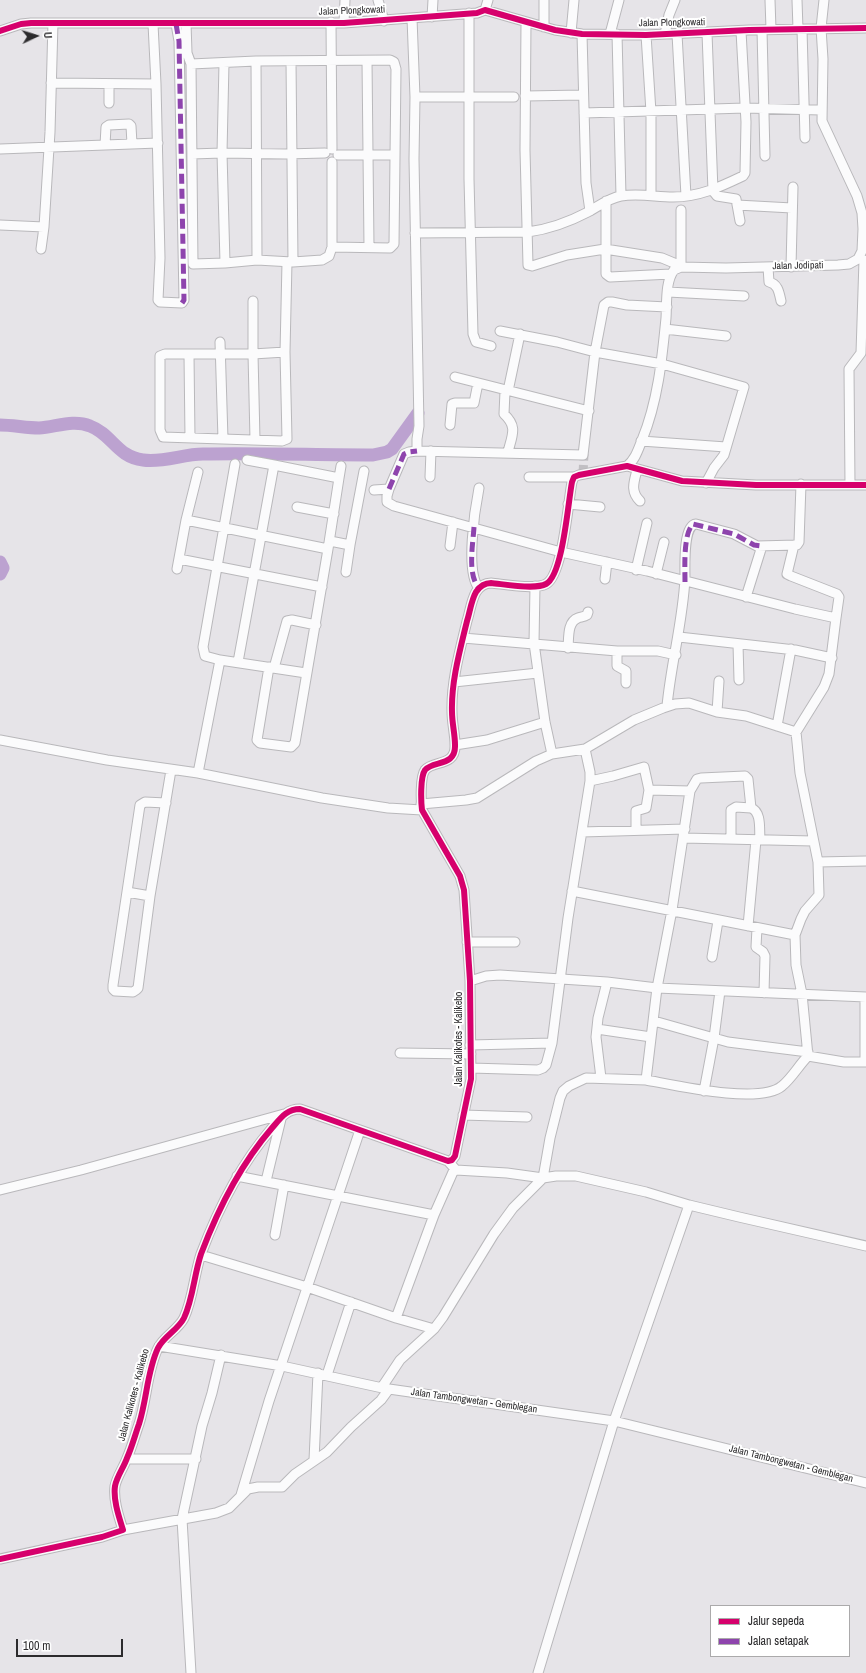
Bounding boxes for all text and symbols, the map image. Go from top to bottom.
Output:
street label: Jalan Plongkowati [319,4,385,18]
north arrow [16,16,56,56]
street label: Jalan Plongkowati [639,16,705,30]
text: U [41,31,55,39]
street label: Jalan Jodipati [772,260,824,272]
street label: Jalan Kalikotes - Kalikebo [453,992,465,1086]
street label: Jalan Kalikotes - Kalikebo [116,1348,152,1442]
street label: Jalan Tambongwetan - Gemblegan [410,1386,538,1416]
street label: Jalan Tambongwetan - Gemblegan [728,1443,854,1485]
legend [710,1605,850,1657]
text: Jalur sepeda [748,1613,804,1629]
scale bar [18,1631,125,1657]
text: Jalan setapak [748,1633,809,1649]
text: 100 m [23,1638,50,1654]

